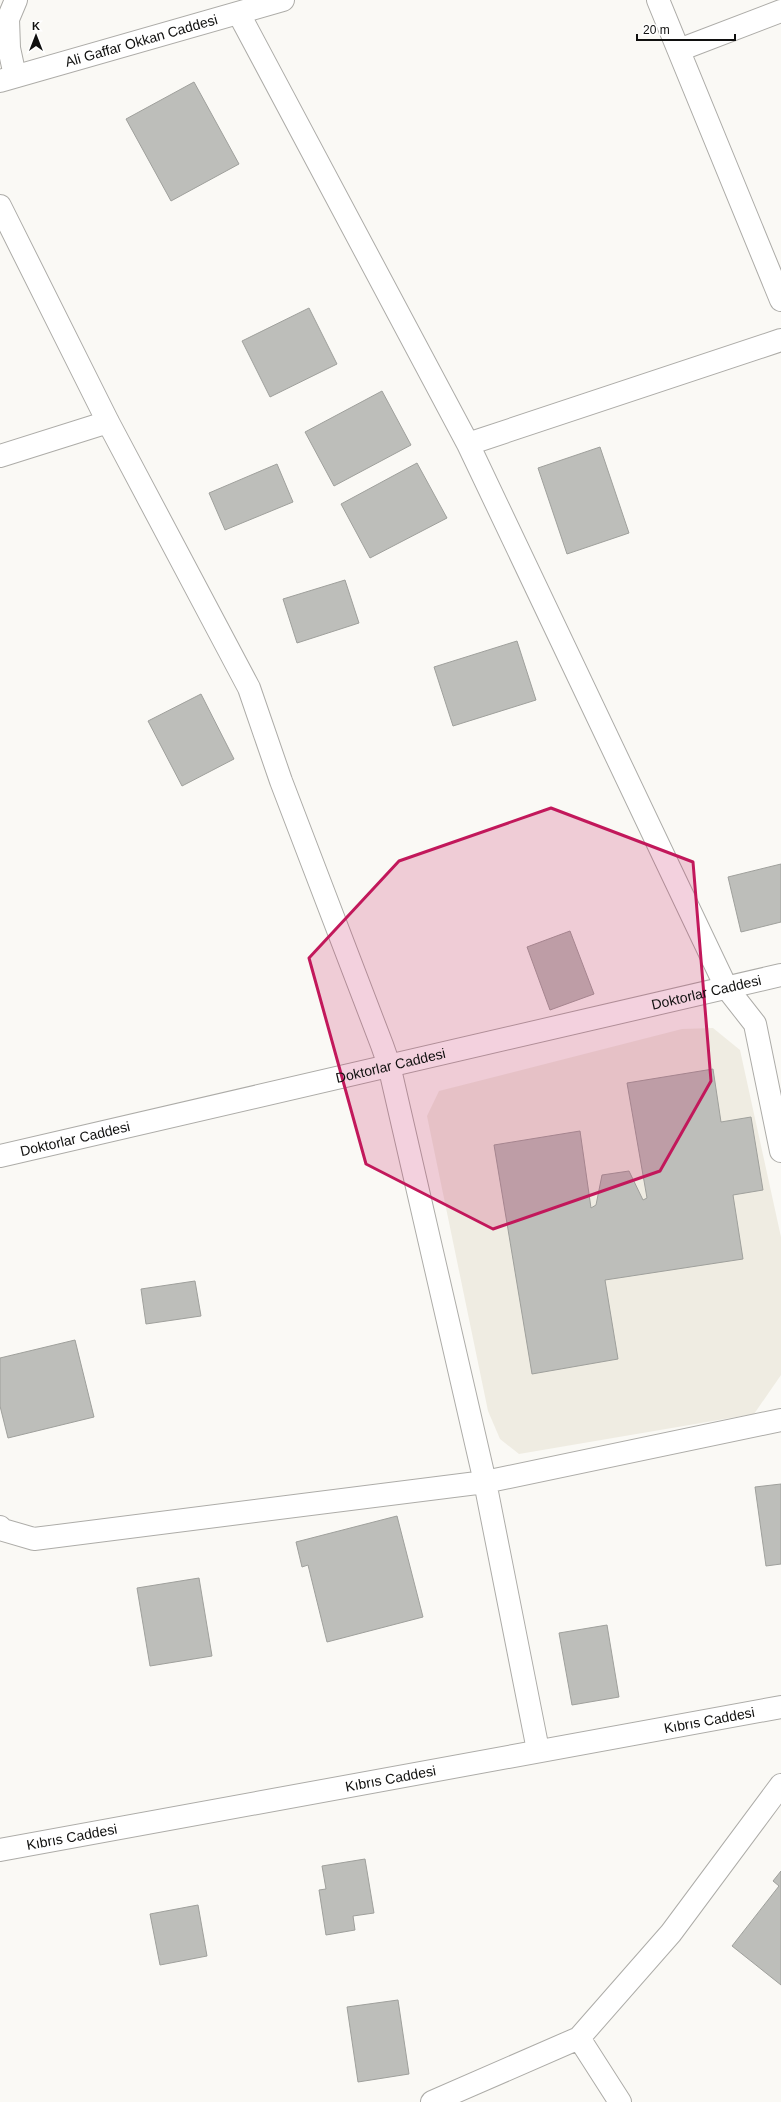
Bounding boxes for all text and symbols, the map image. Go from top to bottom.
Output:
street label: Ali Gaffar Okkan Caddesi [63,11,219,70]
north arrow [16,16,56,56]
scale bar [637,16,735,42]
text: K [32,20,40,32]
text: 20 m [643,23,670,37]
street label: Doktorlar Caddesi [650,972,763,1013]
street label: Doktorlar Caddesi [334,1045,447,1086]
street label: Doktorlar Caddesi [19,1118,131,1159]
street label: Kıbrıs Caddesi [663,1704,756,1736]
street label: Kıbrıs Caddesi [344,1762,437,1795]
street label: Kıbrıs Caddesi [25,1821,118,1853]

